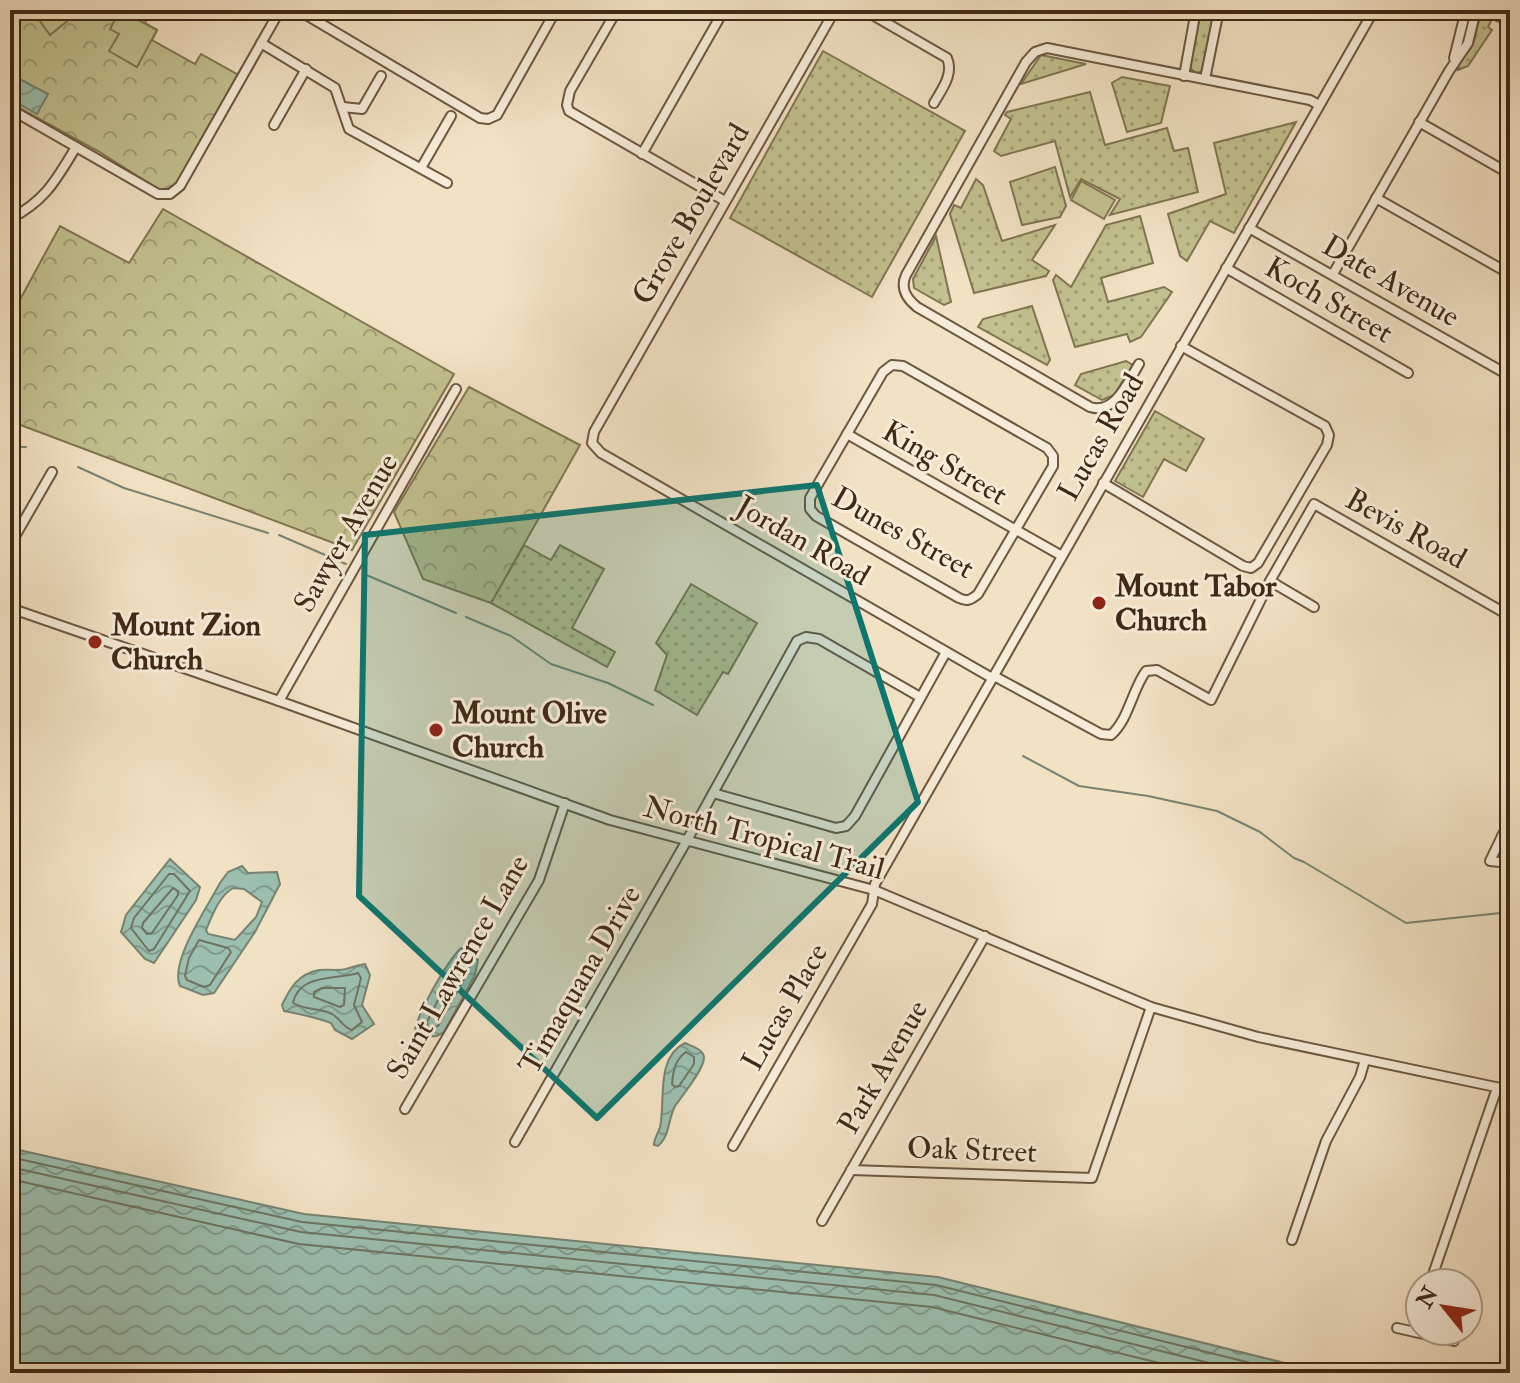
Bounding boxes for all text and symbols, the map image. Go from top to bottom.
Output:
street label: Grove Boulevard [624,117,758,311]
street label: Date Avenue [1316,227,1466,335]
street label: Koch Street [1259,249,1400,351]
street label: Lucas Road [1050,366,1152,507]
street label: King Street [876,413,1014,514]
street label: Sawyer Avenue [286,447,406,619]
street label: Dunes Street [825,479,981,587]
street label: Bevis Road [1339,481,1473,577]
street label: Jordan Road [729,487,877,594]
place label: Mount Tabor Church [1114,568,1277,639]
marker: Mount Tabor Church [1090,594,1108,612]
place label: Mount Zion Church [110,607,262,678]
marker: Mount Zion Church [86,633,104,651]
place label: Mount Olive Church [451,695,607,766]
marker: Mount Olive Church [427,721,445,739]
street label: North Tropical Trail [640,788,889,888]
street label: Saint Lawrence Lane [379,848,537,1086]
street label: Timaquana Drive [511,879,649,1081]
street label: Lucas Place [734,937,836,1077]
street label: Park Avenue [830,994,936,1140]
street label: Oak Street [907,1129,1038,1171]
north arrow [1404,1267,1484,1347]
text: N [1410,1282,1445,1314]

